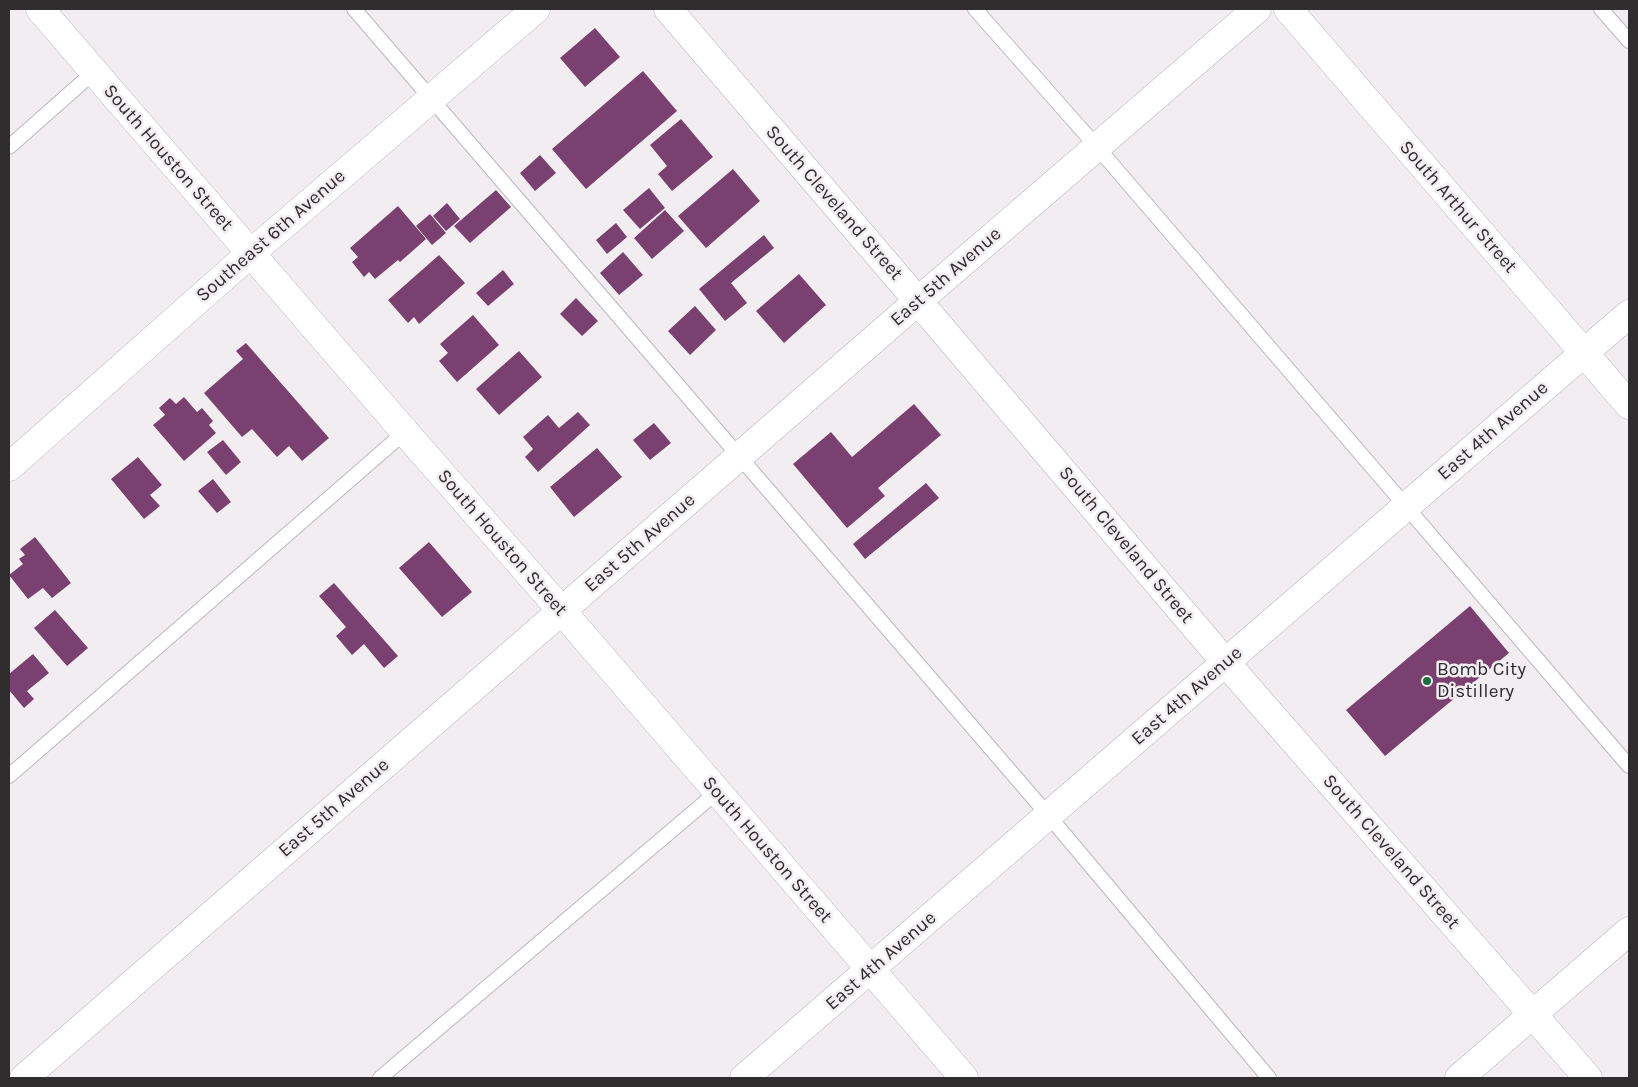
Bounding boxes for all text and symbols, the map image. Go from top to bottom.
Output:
street label: South Houston Street [98,80,238,236]
street label: South Cleveland Street [761,121,907,285]
street label: South Arthur Street [1394,136,1522,278]
street label: Southeast 6th Avenue [192,165,350,307]
street label: East 5th Avenue [886,223,1006,331]
street label: East 4th Avenue [1433,377,1553,485]
street label: South Cleveland Street [1054,462,1198,628]
street label: South Houston Street [432,465,572,621]
street label: East 5th Avenue [580,489,700,597]
street label: East 4th Avenue [1127,642,1247,750]
place label: Bomb City Distillery [1437,659,1526,703]
marker: Bomb City Distillery [1421,675,1433,687]
street label: East 5th Avenue [274,754,394,862]
street label: South Cleveland Street [1318,770,1464,934]
street label: South Houston Street [697,772,837,928]
street label: East 4th Avenue [821,907,941,1015]

